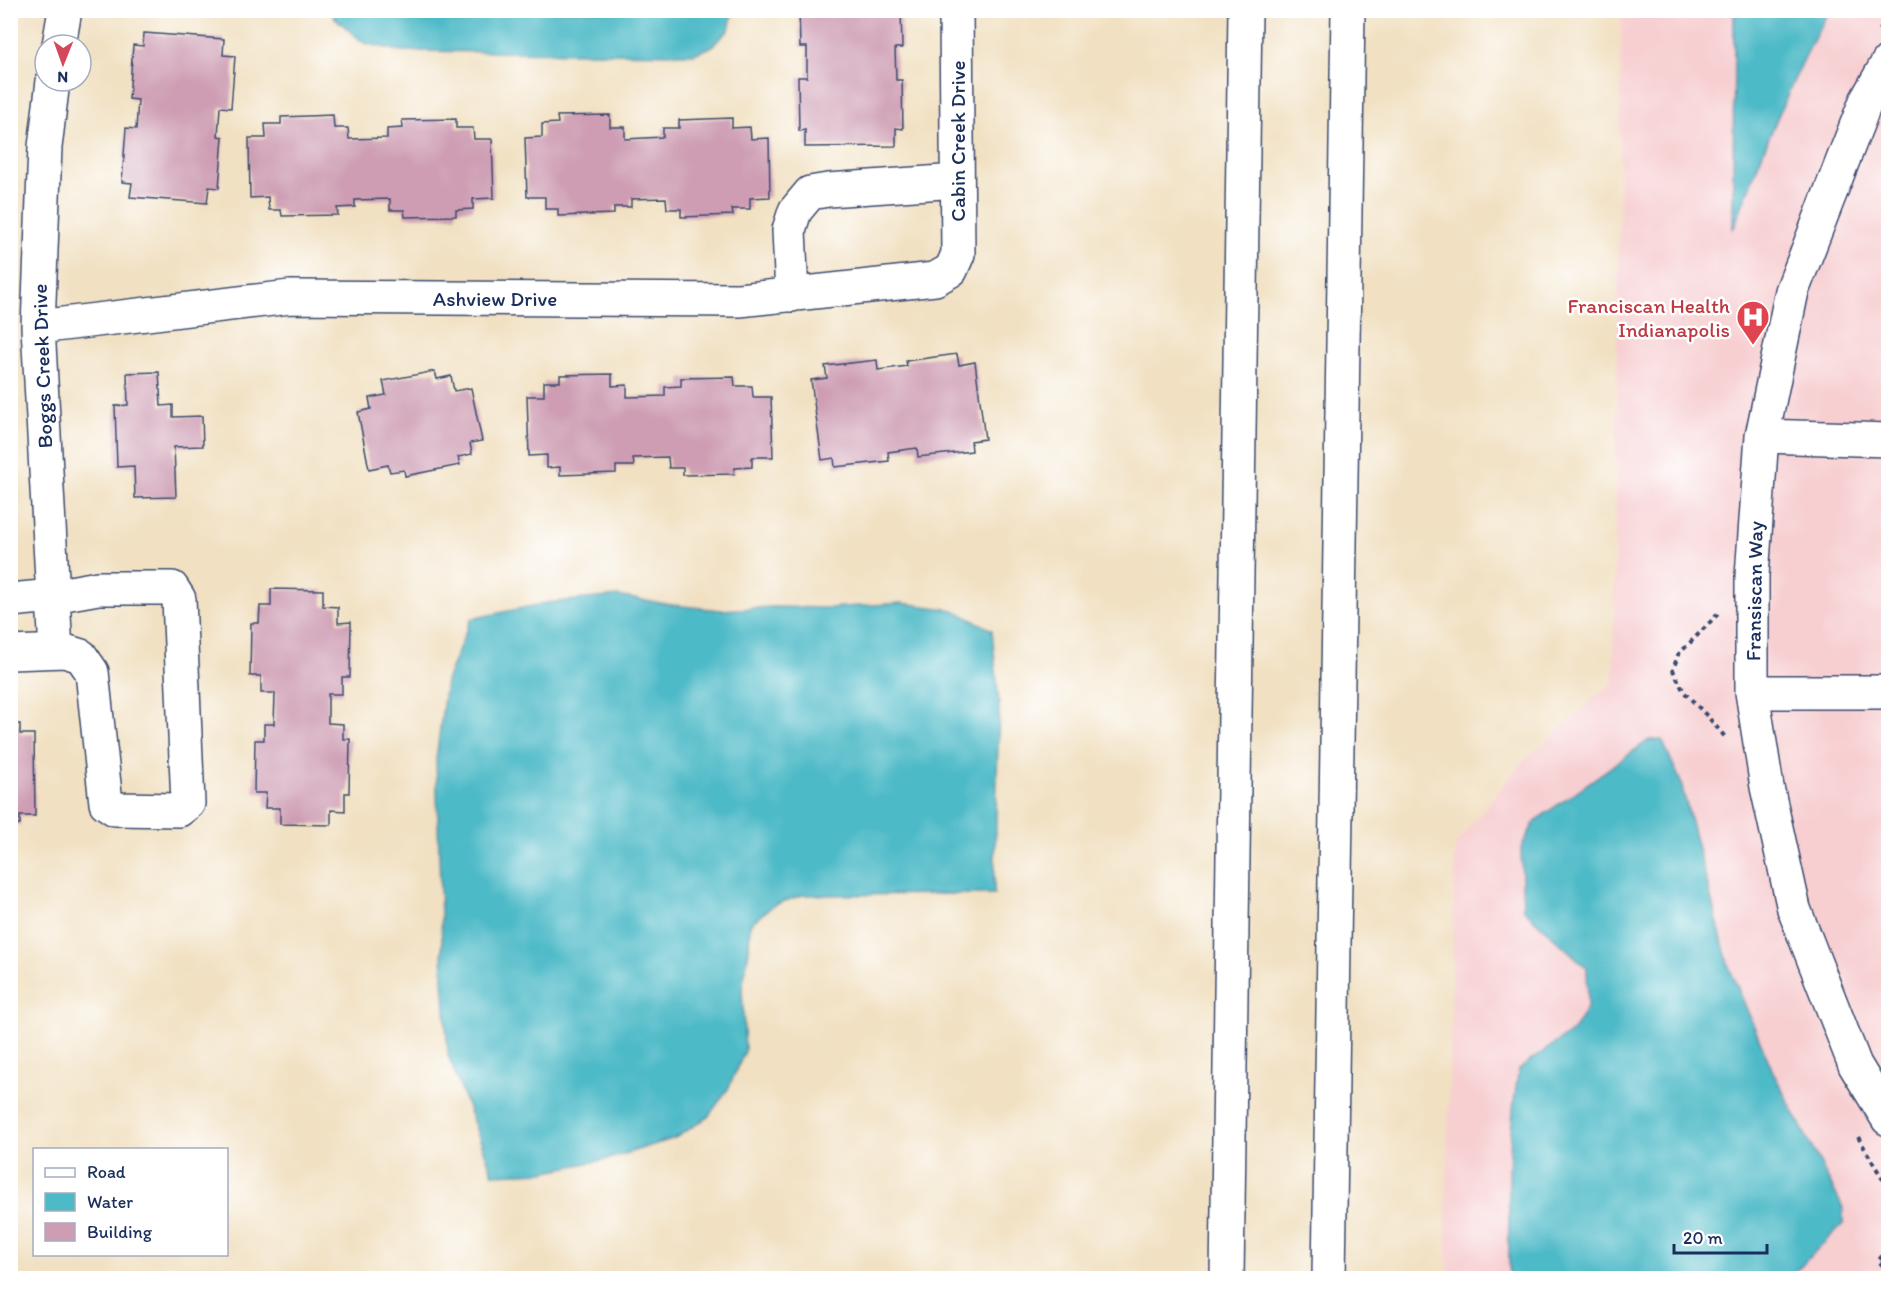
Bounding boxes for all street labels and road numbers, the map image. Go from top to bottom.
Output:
street label: Cabin Creek Drive [945,60,970,222]
street label: Boggs Creek Drive [27,283,57,449]
street label: Ashview Drive [433,286,557,311]
street label: Fransiscan Way [1740,521,1768,661]

